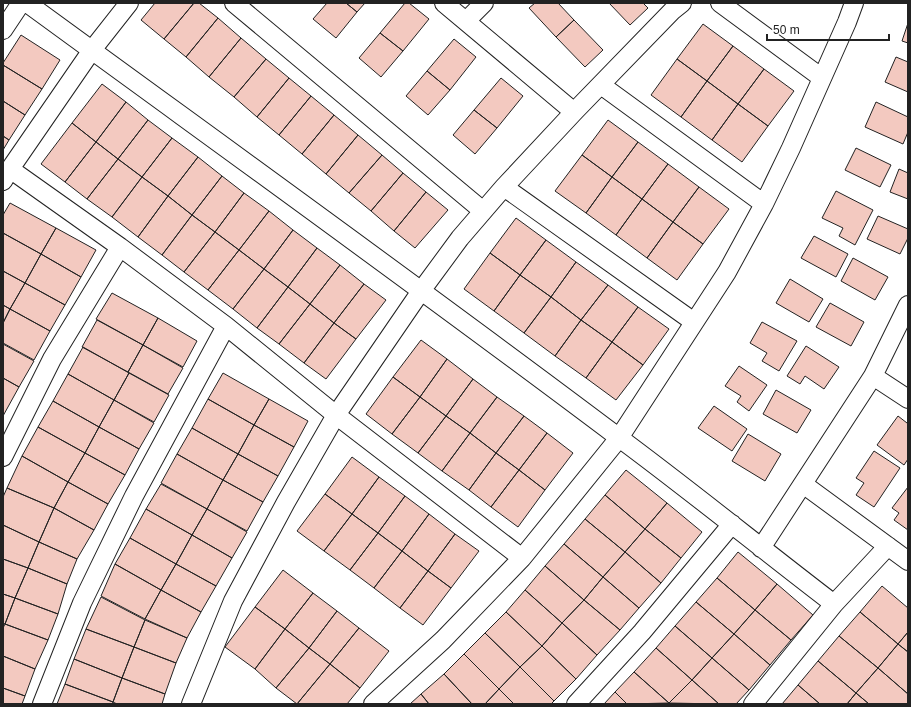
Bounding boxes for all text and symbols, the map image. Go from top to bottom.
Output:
scale bar [767,16,889,42]
text: 50 m [773,23,800,37]

